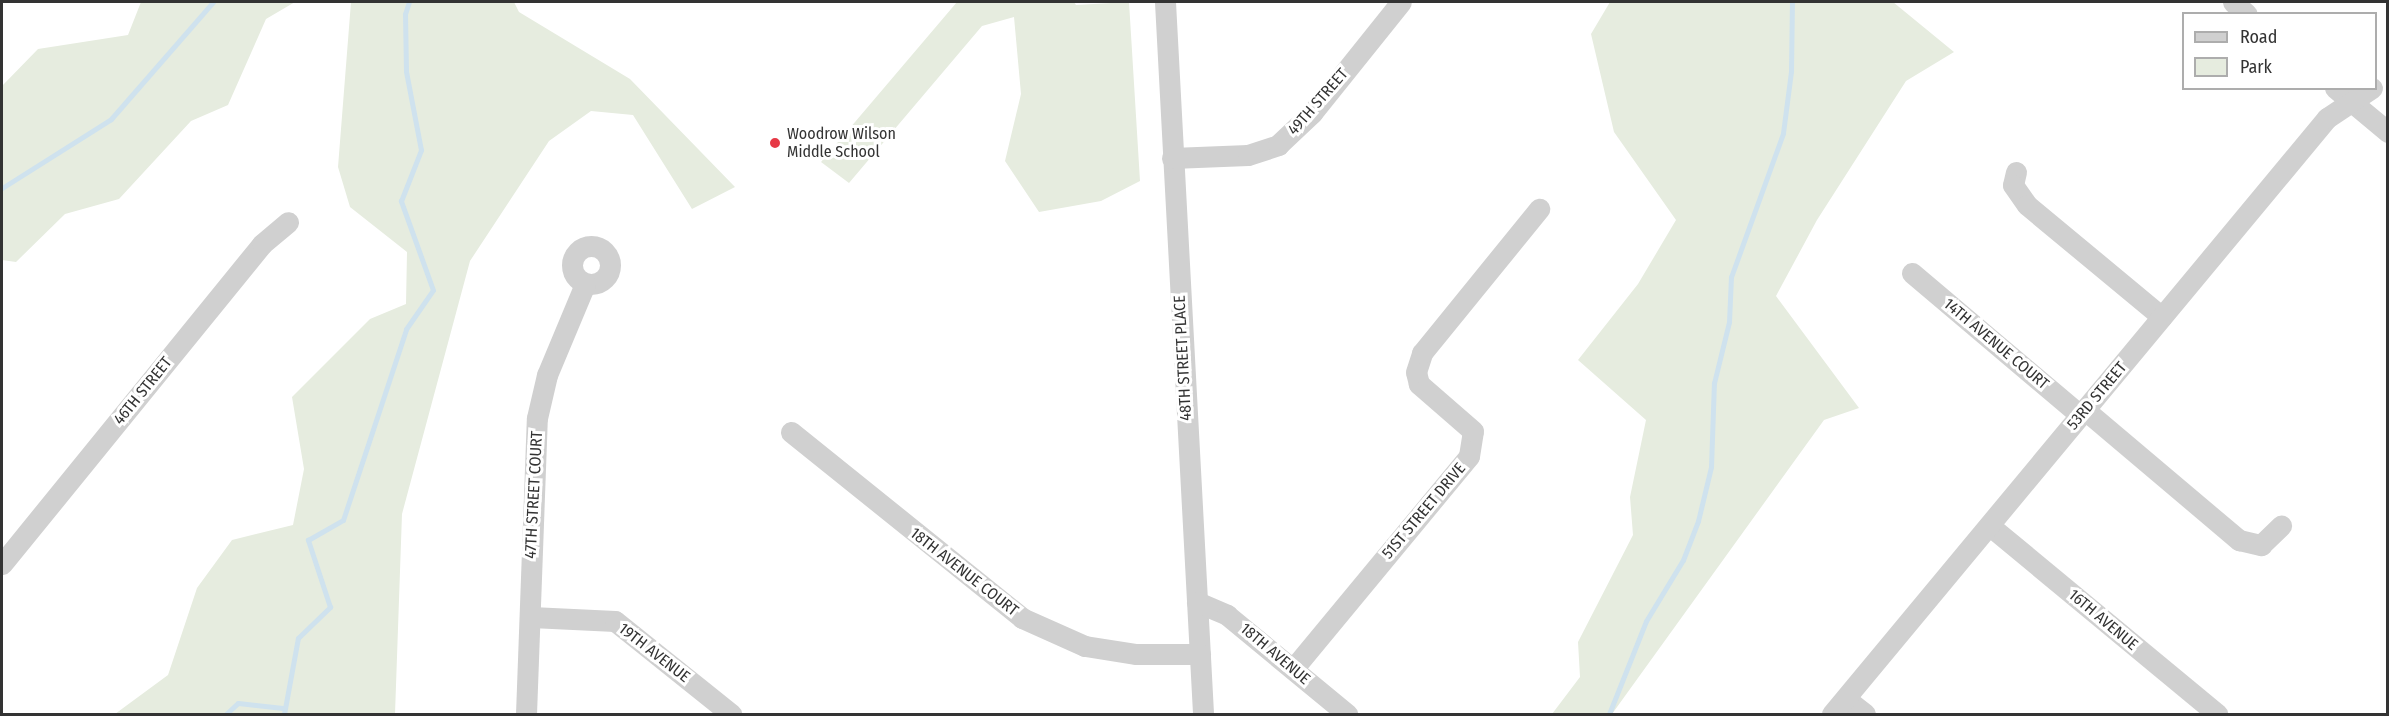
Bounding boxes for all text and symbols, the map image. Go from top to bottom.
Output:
legend [2182,12,2377,90]
text: Road [2240,26,2277,48]
text: Park [2240,56,2272,78]
street label: 49TH STREET [1284,65,1352,139]
place label: Woodrow Wilson Middle School [787,124,896,162]
marker: Woodrow Wilson Middle School [768,136,782,150]
street label: 14TH AVENUE COURT [1940,294,2052,394]
street label: 48TH STREET PLACE [1170,295,1196,421]
street label: 46TH STREET [110,353,176,429]
street label: 53RD STREET [2063,358,2131,434]
street label: 47TH STREET COURT [521,431,547,559]
street label: 51ST STREET DRIVE [1378,459,1470,563]
street label: 18TH AVENUE COURT [906,524,1022,620]
street label: 16TH AVENUE [2064,585,2142,655]
street label: 19TH AVENUE [615,619,693,687]
street label: 18TH AVENUE [1236,619,1314,689]

